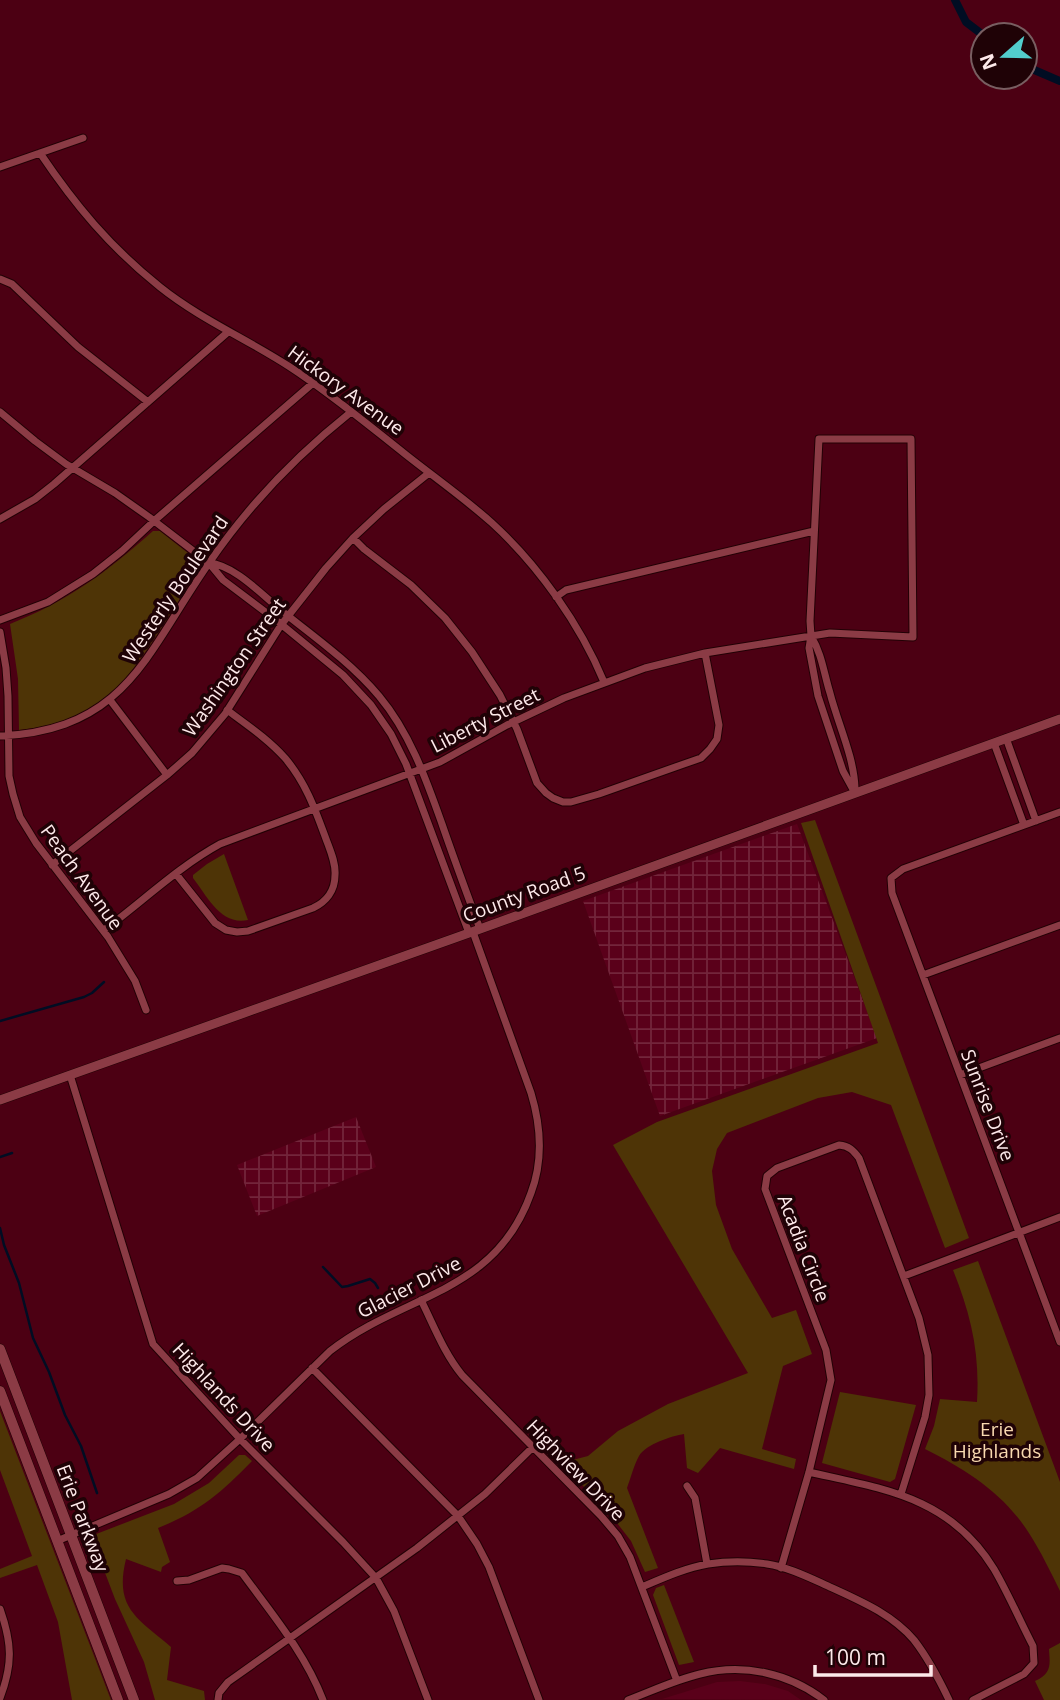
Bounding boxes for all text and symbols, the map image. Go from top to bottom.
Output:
north arrow [969,21,1039,91]
text: N [973,50,1003,74]
street label: Hickory Avenue [283,339,409,441]
street label: Westerly Boulevard [116,510,234,668]
street label: Washington Street [176,592,292,741]
street label: Liberty Street [426,681,544,759]
street label: Peach Avenue [35,819,129,935]
street label: County Road 5 [459,860,589,928]
street label: Sunrise Drive [955,1046,1021,1164]
street label: Acadia Circle [772,1191,836,1305]
street label: Glacier Drive [353,1250,465,1324]
street label: Highlands Drive [167,1337,281,1457]
street label: Highview Drive [521,1414,631,1526]
park label: Erie Highlands [953,1416,1041,1464]
street label: Erie Parkway [51,1460,116,1576]
scale bar [815,1634,930,1678]
text: 100 m [825,1643,886,1671]

